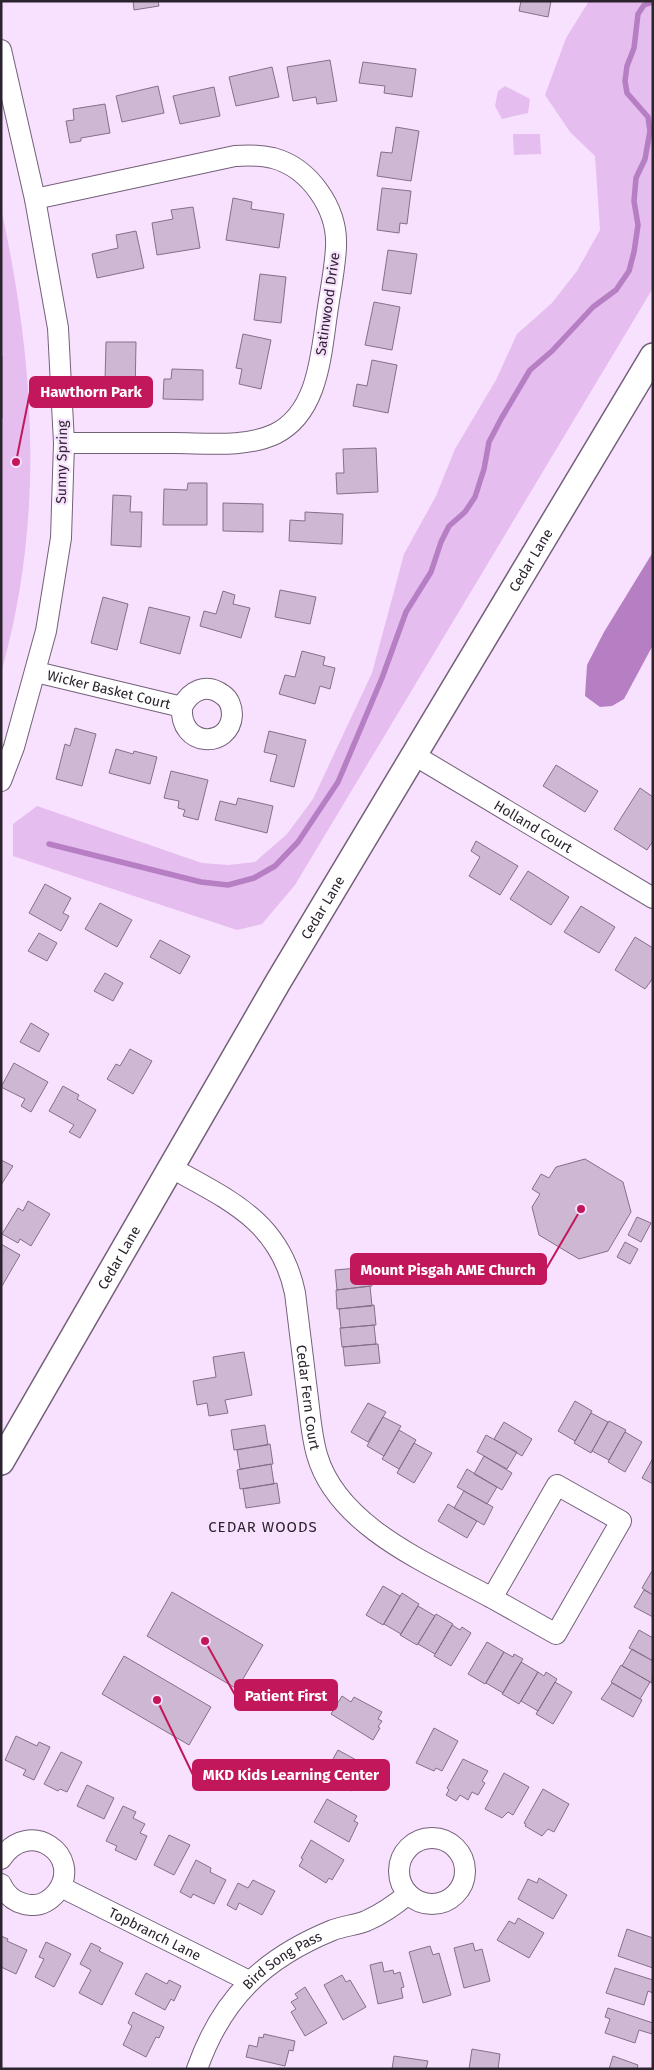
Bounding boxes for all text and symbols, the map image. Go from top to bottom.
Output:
street label: Satinwood Drive [312,251,344,357]
callout: Hawthorn Park [30,377,152,407]
text: Hawthorn Park [40,383,142,401]
street label: Sunny Spring [53,419,71,504]
street label: Cedar Lane [505,525,556,595]
street label: Wicker Basket Court [45,666,173,713]
street label: Holland Court [491,796,576,857]
street label: Cedar Lane [297,873,348,942]
street label: Cedar Lane [94,1223,144,1292]
callout: Mount Pisgah AME Church [351,1254,546,1284]
text: Mount Pisgah AME Church [360,1261,536,1279]
street label: Cedar Fern Court [293,1344,324,1453]
district label: CEDAR WOODS [208,1518,318,1536]
callout: Patient First [235,1680,337,1710]
text: Patient First [245,1687,328,1705]
callout: MKD Kids Learning Center [193,1760,389,1790]
text: MKD Kids Learning Center [203,1766,380,1784]
street label: Topbranch Lane [106,1904,204,1964]
street label: Bird Song Pass [239,1927,325,1993]

